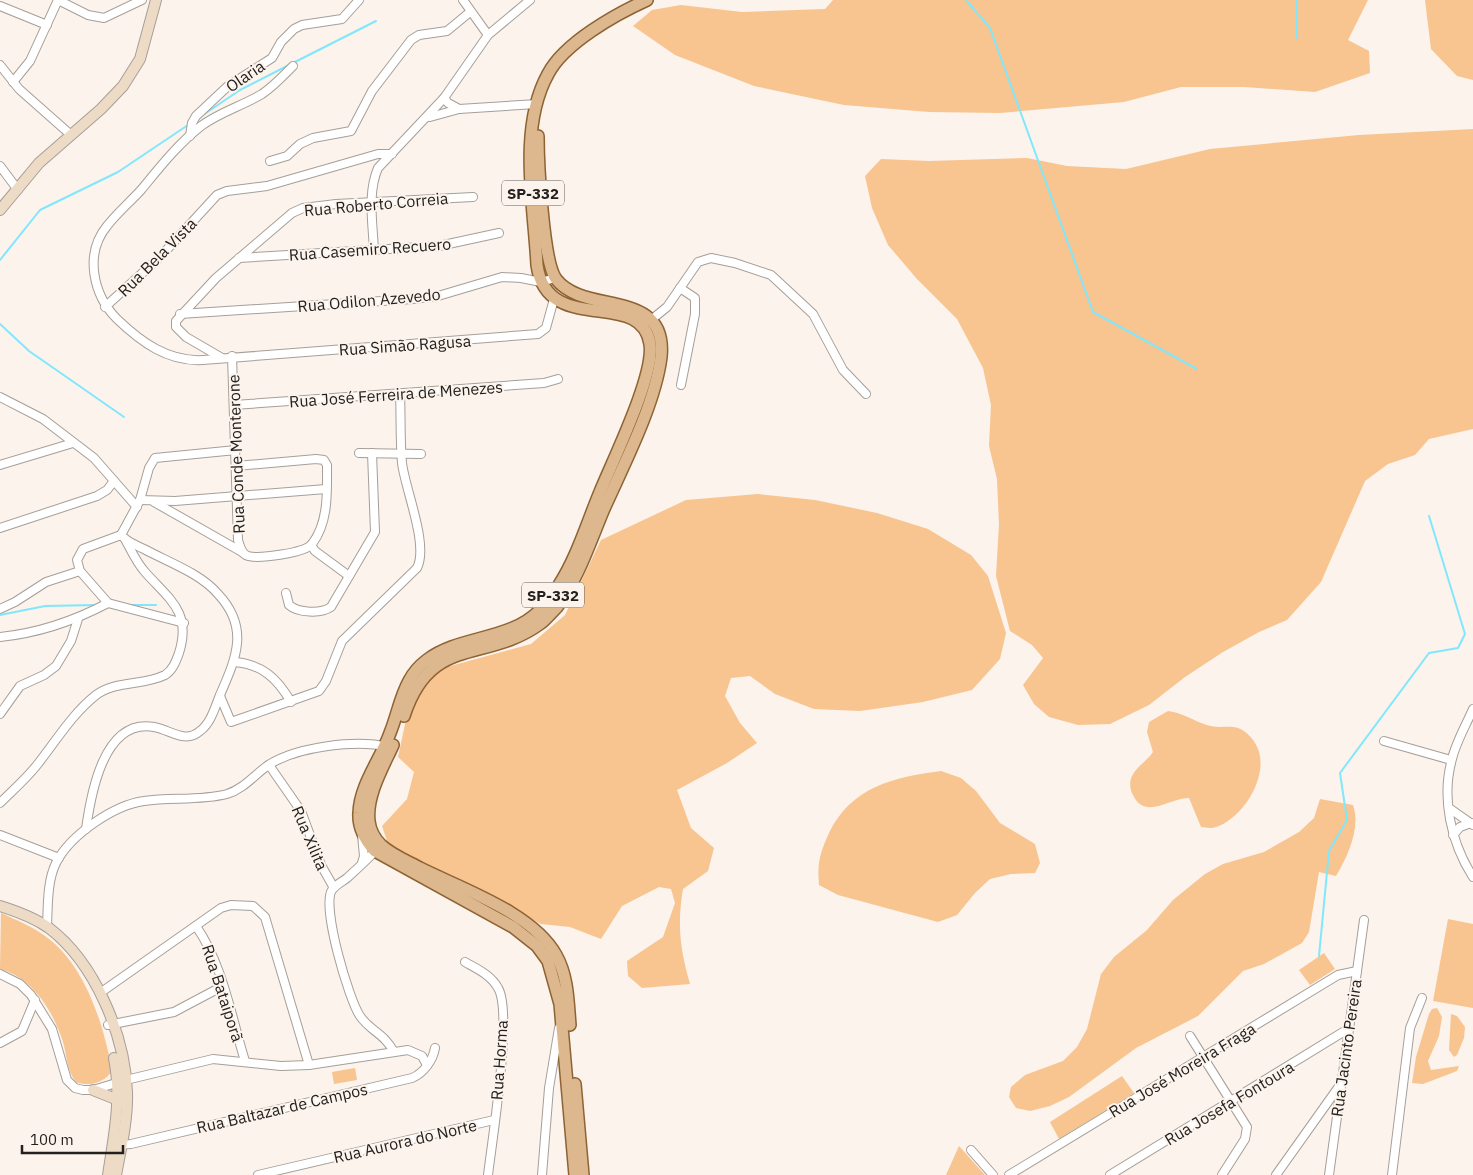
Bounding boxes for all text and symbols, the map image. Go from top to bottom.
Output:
street label: Olaria [222,56,269,96]
road number: SP-332 [502,180,564,206]
street label: Rua Roberto Correia [303,188,449,220]
street label: Rua Bela Vista [113,213,201,301]
street label: Rua Casemiro Recuero [288,233,452,265]
street label: Rua Odilon Azevedo [297,284,441,316]
street label: Rua Simão Ragusa [338,330,472,360]
street label: Rua Conde Monterone [223,374,249,534]
street label: Rua José Ferreira de Menezes [288,377,504,411]
road number: SP-332 [522,582,584,608]
street label: Rua Xilita [288,803,333,874]
street label: Rua Bataiporã [198,942,248,1045]
street label: Rua Jacinto Pereira [1326,977,1366,1118]
street label: Rua José Moreira Fraga [1105,1018,1259,1122]
street label: Rua Horma [486,1019,512,1101]
street label: Rua Josefa Fontoura [1161,1056,1298,1150]
street label: Rua Baltazar de Campos [194,1079,370,1137]
street label: Rua Aurora do Norte [331,1115,479,1167]
scale bar [22,1122,124,1154]
text: 100 m [30,1130,74,1149]

